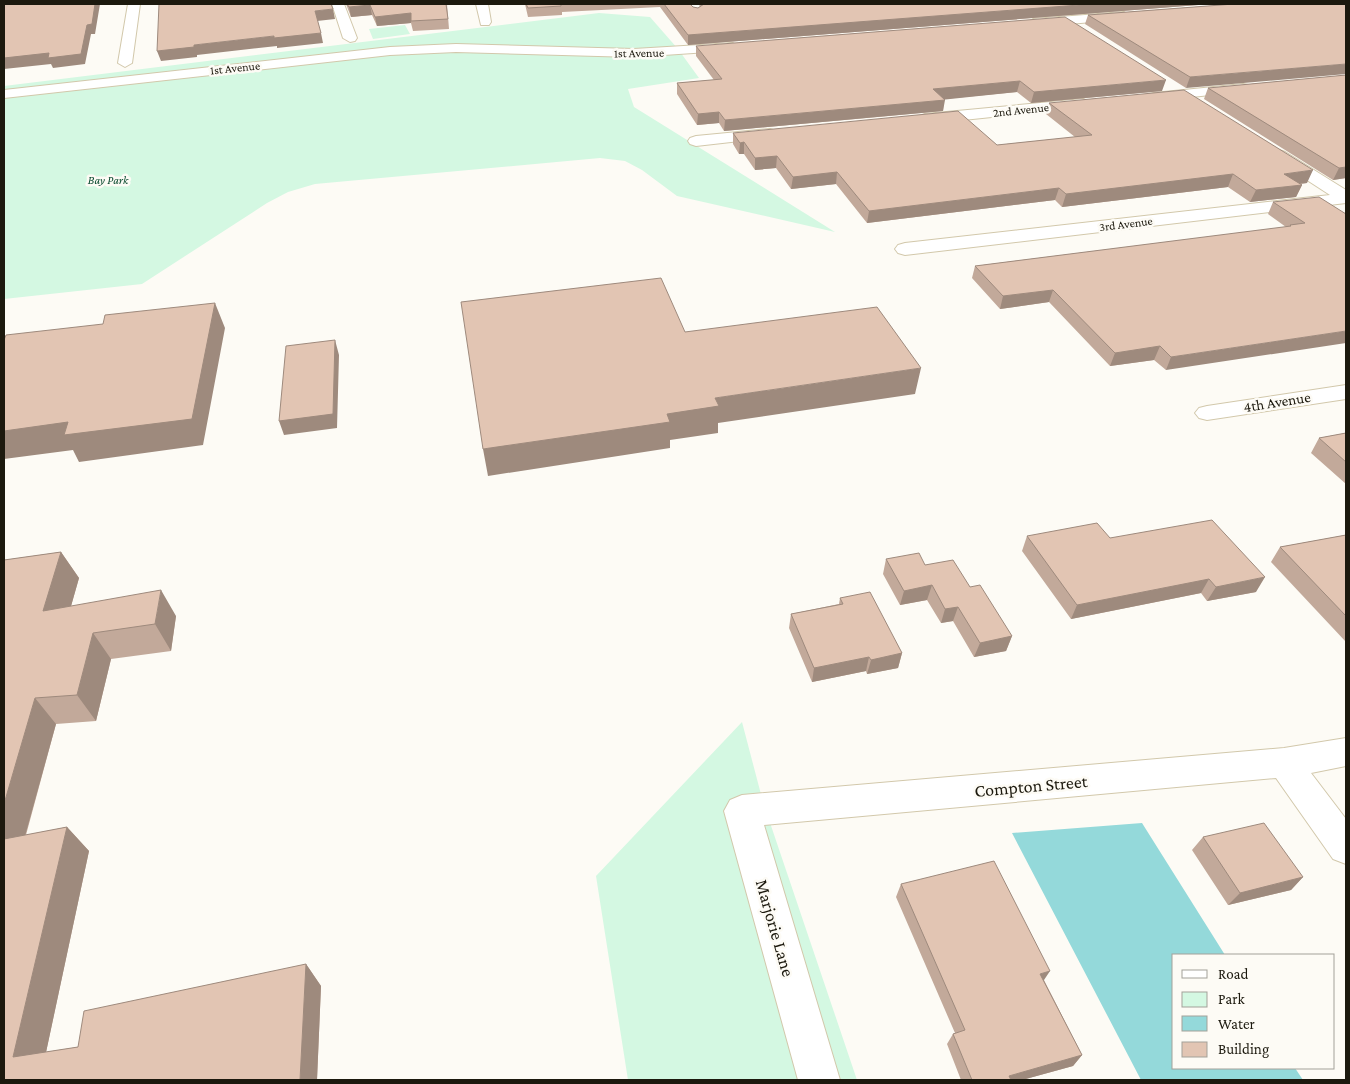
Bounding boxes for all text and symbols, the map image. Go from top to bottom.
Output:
street label: 1st Avenue [614,46,664,60]
street label: 1st Avenue [209,58,261,78]
street label: 2nd Avenue [992,100,1050,120]
park label: Bay Park [88,173,129,187]
street label: 3rd Avenue [1099,214,1153,234]
street label: 4th Avenue [1242,389,1312,415]
street label: Compton Street [974,771,1089,801]
street label: Marjorie Lane [751,877,798,979]
legend [1172,954,1335,1069]
text: Road [1218,966,1249,982]
text: Park [1218,991,1245,1007]
text: Water [1218,1016,1255,1032]
text: Building [1218,1041,1269,1058]

